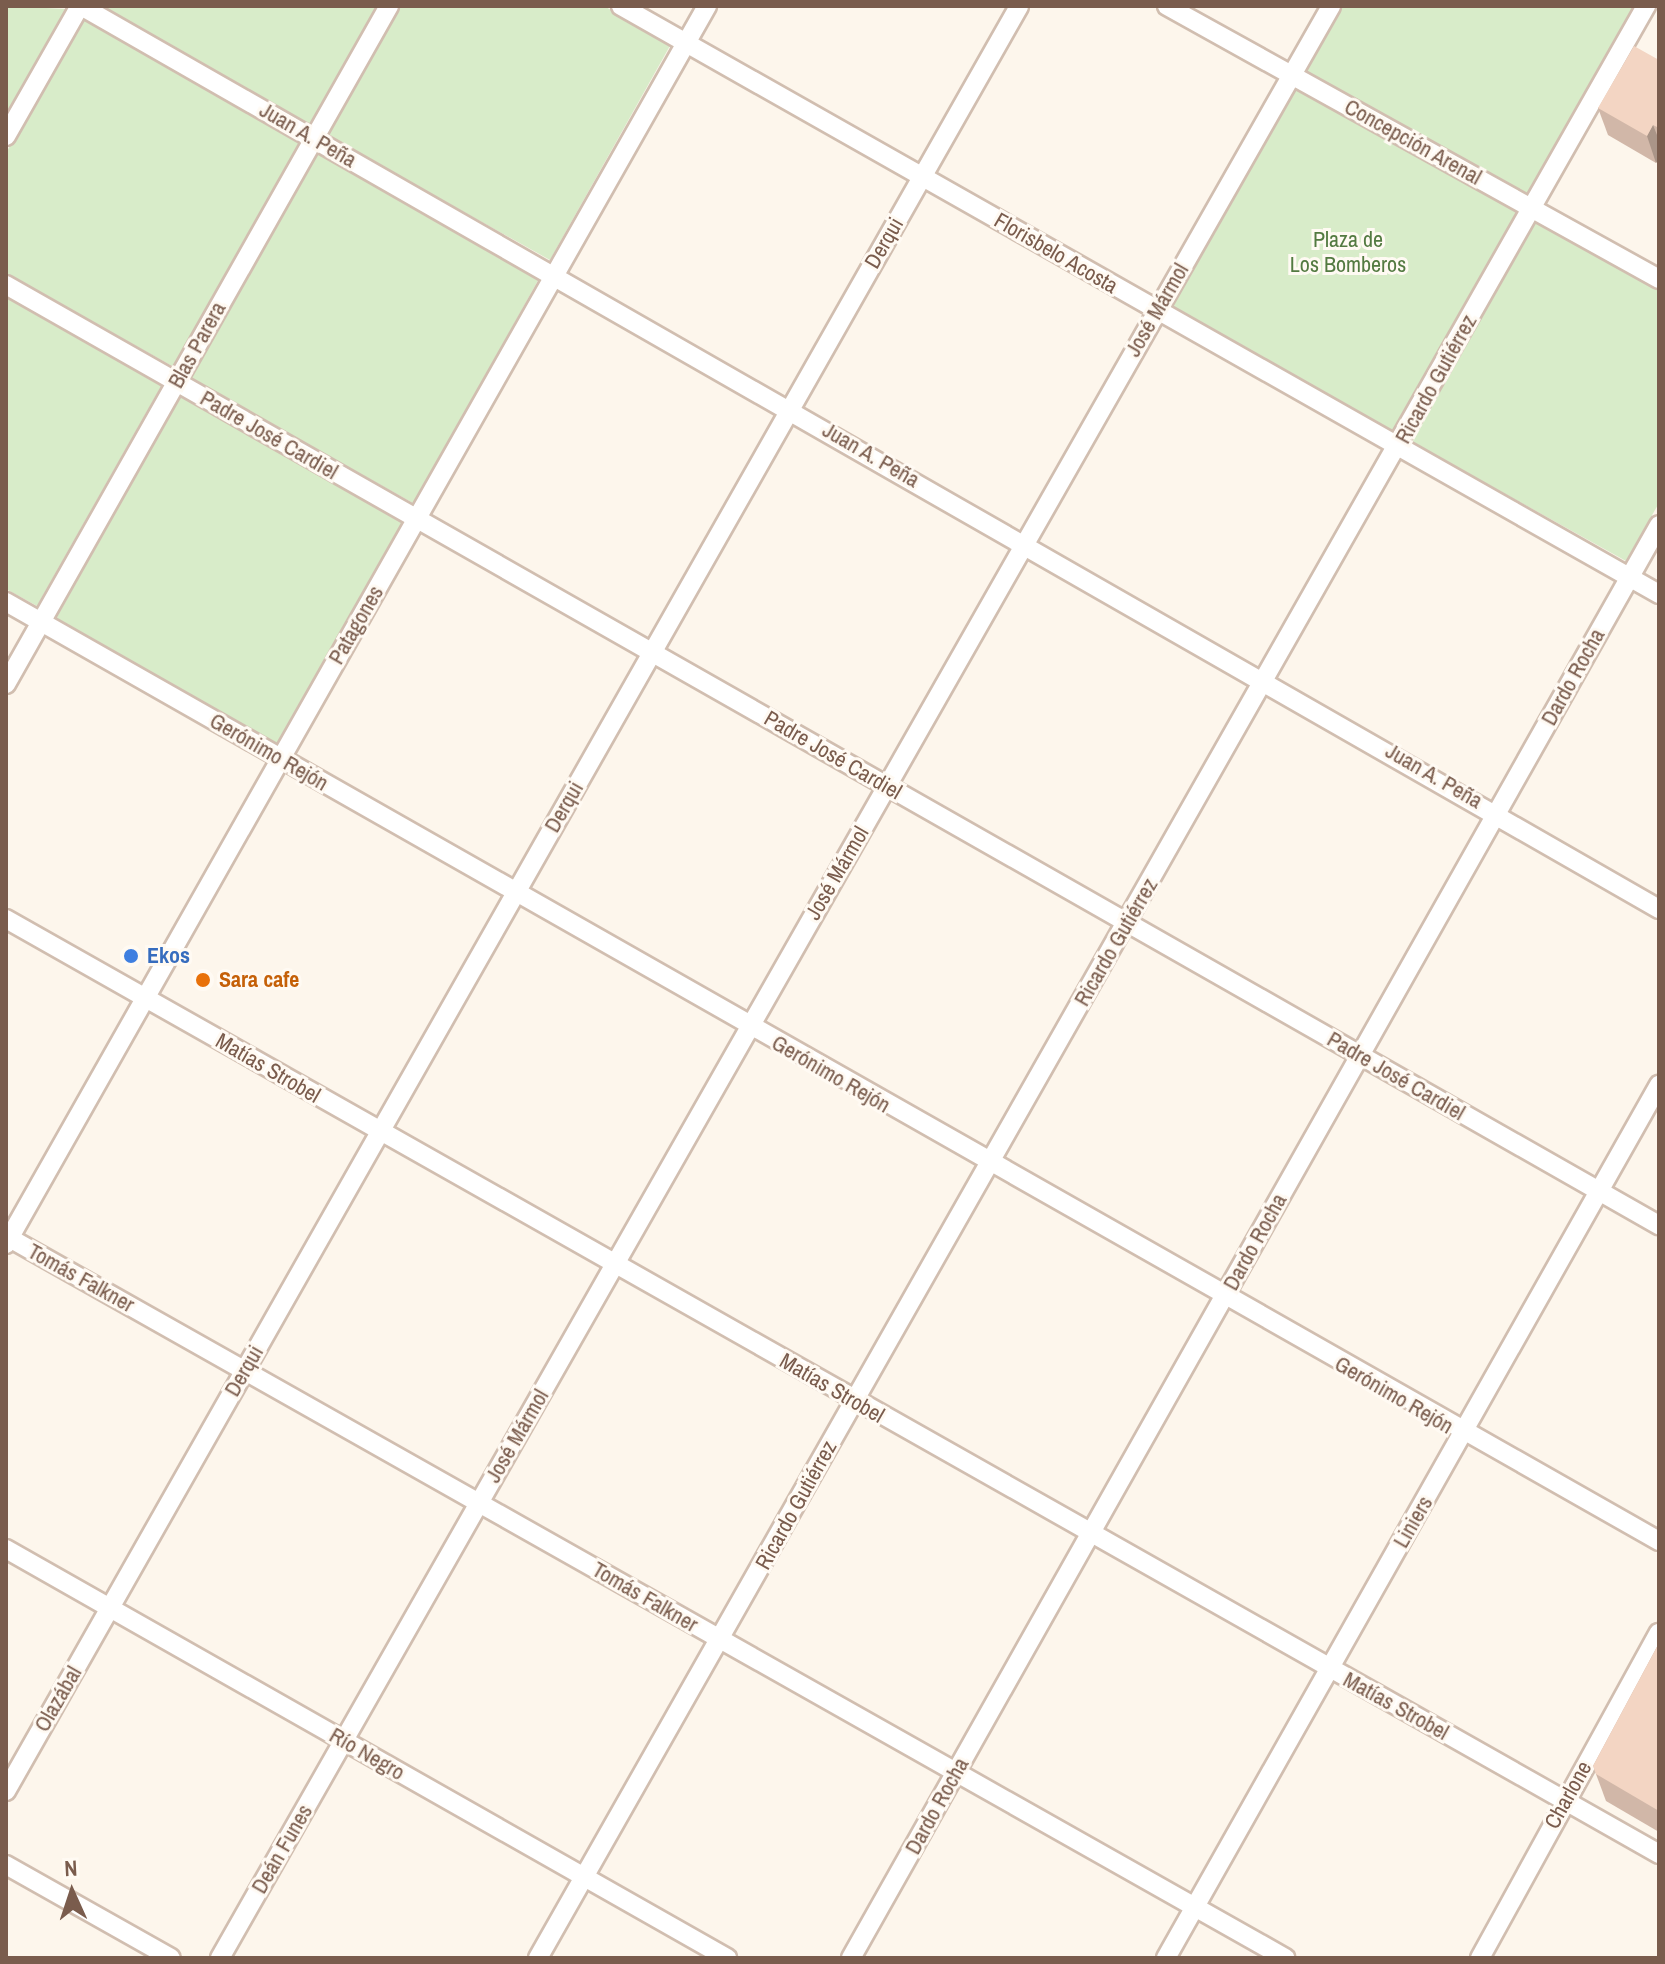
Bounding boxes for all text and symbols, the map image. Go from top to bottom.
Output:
street label: Concepción Arenal [1340,93,1486,191]
street label: Juan A. Peña [254,96,362,174]
street label: Florisbelo Acosta [989,207,1123,299]
street label: Derqui [859,213,909,273]
park label: Plaza de Los Bomberos [1290,226,1406,278]
street label: José Mármol [1120,259,1194,361]
street label: Blas Parera [163,297,231,393]
street label: Ricardo Gutiérrez [1390,310,1482,448]
street label: Padre José Cardiel [196,385,342,485]
street label: Juan A. Peña [817,416,925,494]
street label: Patagones [323,581,389,669]
street label: Dardo Rocha [1536,624,1610,730]
street label: Padre José Cardiel [760,705,906,805]
street label: Gerónimo Rejón [205,707,333,797]
street label: Juan A. Peña [1380,737,1488,815]
street label: Derqui [539,777,589,837]
street label: José Mármol [800,822,874,924]
street label: Ricardo Gutiérrez [1069,873,1163,1011]
place label: Ekos [147,943,190,969]
marker: Ekos [122,947,140,965]
place label: Sara cafe [219,967,299,993]
marker: Sara cafe [194,971,212,989]
street label: Padre José Cardiel [1323,1026,1469,1126]
street label: Matías Strobel [211,1027,325,1109]
street label: Gerónimo Rejón [767,1029,895,1119]
street label: Dardo Rocha [1218,1189,1292,1295]
street label: Tomás Falkner [23,1238,139,1318]
street label: Derqui [219,1341,269,1401]
street label: Matías Strobel [775,1347,889,1429]
street label: Gerónimo Rejón [1330,1350,1458,1440]
street label: José Mármol [480,1385,554,1487]
street label: Ricardo Gutiérrez [750,1436,842,1574]
street label: Liniers [1388,1492,1438,1552]
street label: Tomás Falkner [588,1556,702,1638]
street label: Olazábal [29,1662,87,1736]
street label: Matías Strobel [1339,1666,1453,1746]
street label: Río Negro [325,1722,409,1786]
street label: Dardo Rocha [900,1753,974,1859]
street label: Charlone [1539,1757,1597,1833]
street label: Deán Funes [246,1800,318,1898]
north arrow [32,1852,112,1932]
text: N [63,1853,78,1883]

